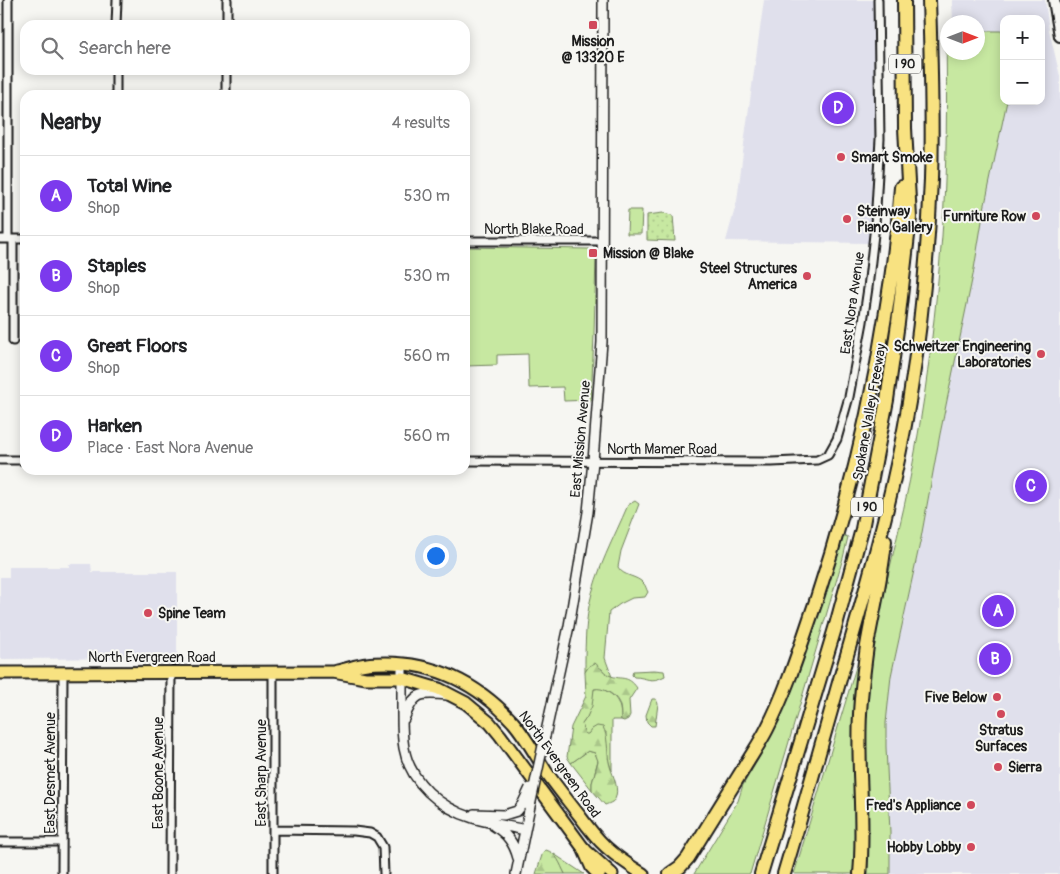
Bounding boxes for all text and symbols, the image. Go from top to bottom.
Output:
north arrow [940,15,985,60]
map controls [1000,15,1045,105]
button: + [1000,15,1045,60]
marker: Mission @ 13320 E [587,19,599,31]
search box [20,20,470,75]
place label: Mission @ 13320 E [562,33,625,66]
icon: search [38,34,66,62]
text: Search here [78,36,171,60]
road number: I 90 [889,54,921,74]
button: − [1000,60,1045,105]
pin: D [822,89,854,127]
text: Nearby [40,109,101,136]
text: 4 results [392,113,450,133]
place label: Smart Smoke [851,149,934,166]
marker: Smart Smoke [835,151,847,163]
text: Total Wine [87,174,172,198]
text: A [51,186,61,206]
text: 530 m [404,186,450,206]
text: Shop [87,198,120,218]
place label: Steinway Piano Gallery [857,203,932,236]
place label: Furniture Row [943,208,1027,225]
marker: Furniture Row [1030,210,1042,222]
marker: Steinway Piano Gallery [841,213,853,225]
street label: North Blake Road [484,221,584,238]
place label: Mission @ Blake [603,245,695,262]
marker: Mission @ Blake [587,247,599,259]
street label: East Nora Avenue [837,251,868,355]
text: Staples [87,254,146,278]
place label: Steel Structures America [700,260,798,293]
text: B [51,266,61,286]
text: 530 m [404,266,450,286]
marker: Steel Structures America [801,270,813,282]
text: Shop [87,278,120,298]
text: Great Floors [87,334,187,358]
place label: Schweitzer Engineering Laboratories [894,338,1032,371]
street label: Spokane Valley Freeway [849,342,890,482]
text: C [51,346,61,366]
text: 560 m [403,346,450,366]
marker: Schweitzer Engineering Laboratories [1035,348,1047,360]
text: Shop [87,358,120,378]
street label: East Mission Avenue [567,380,594,498]
text: Harken [87,414,142,438]
text: D [51,426,61,446]
text: 560 m [403,426,450,446]
text: Place · East Nora Avenue [87,438,253,458]
street label: North Mamer Road [607,441,717,458]
pin: C [1015,467,1047,505]
road number: I 90 [851,498,883,516]
your location [423,543,449,569]
pin: A [982,592,1014,630]
place label: Spine Team [158,605,226,622]
marker: Spine Team [142,607,154,619]
pin: B [979,640,1011,678]
street label: North Evergreen Road [88,649,216,666]
place label: Five Below [924,689,988,706]
marker: Five Below [991,691,1003,703]
street label: North Evergreen Road [515,708,604,821]
marker: Stratus Surfaces [995,708,1007,720]
street label: East Desmet Avenue [42,712,59,834]
street label: East Boone Avenue [150,717,167,829]
street label: East Sharp Avenue [253,719,270,827]
place label: Stratus Surfaces [975,722,1028,755]
place label: Sierra [1008,759,1043,776]
marker: Sierra [992,761,1004,773]
place label: Fred's Appliance [866,797,962,814]
marker: Fred's Appliance [965,799,977,811]
place label: Hobby Lobby [887,839,961,856]
marker: Hobby Lobby [965,841,977,853]

